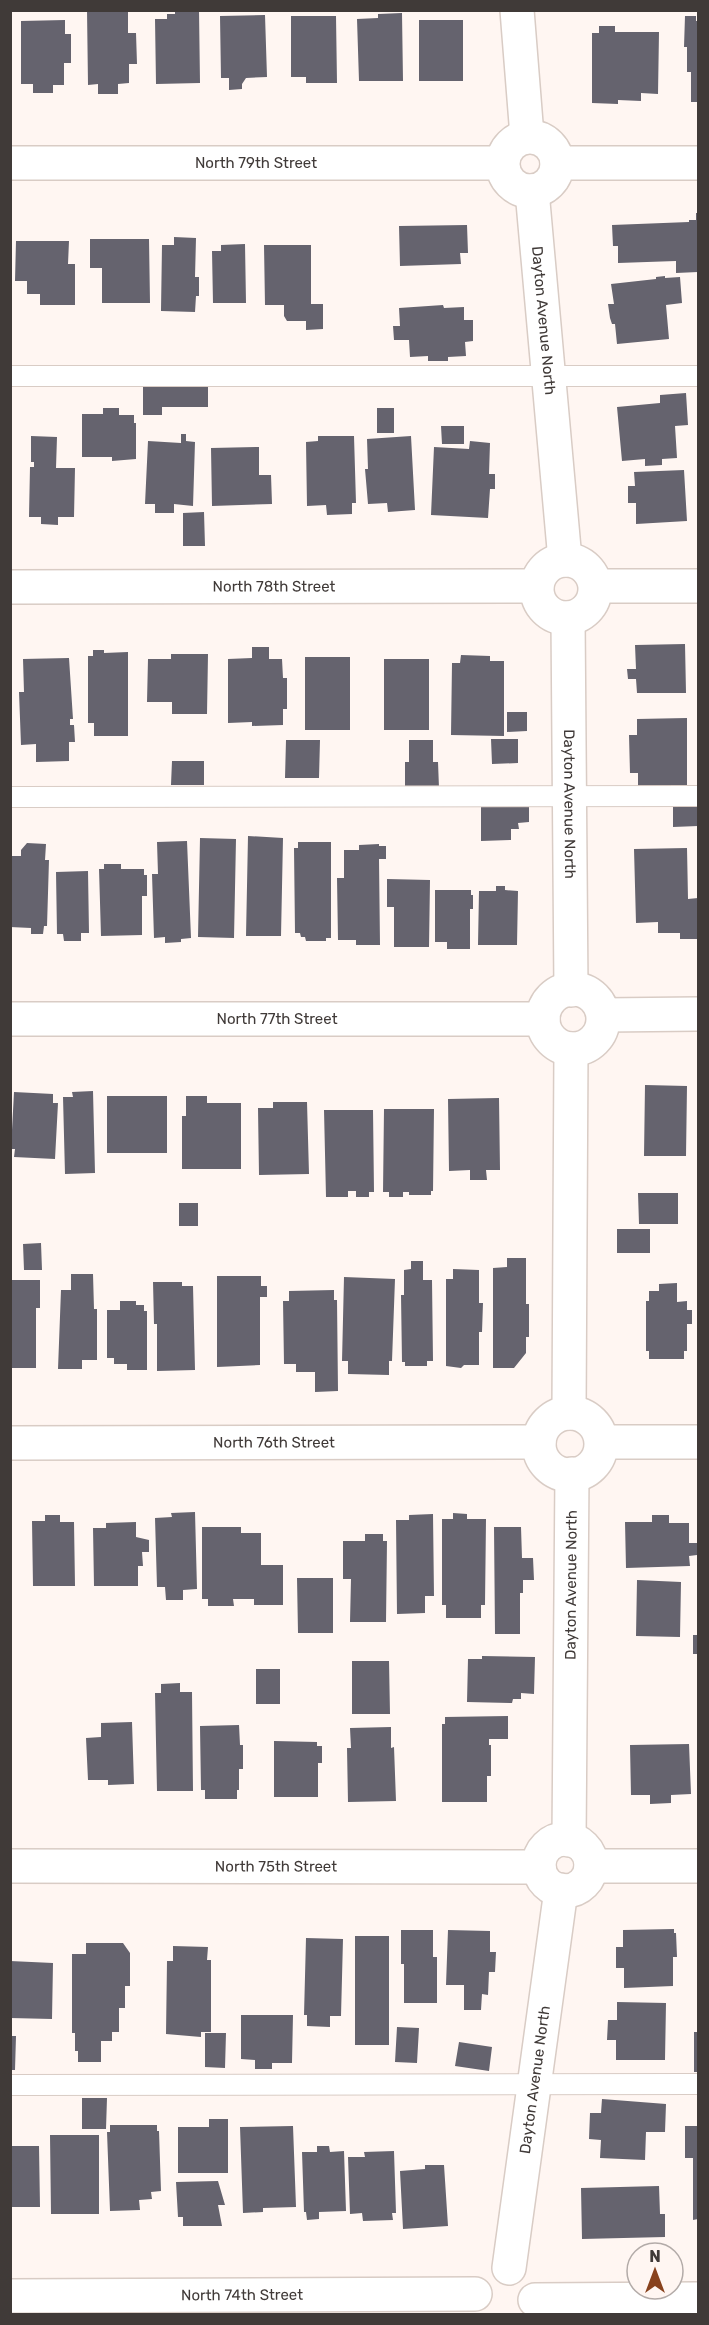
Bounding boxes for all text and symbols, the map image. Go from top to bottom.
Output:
street label: North 79th Street [195,154,317,172]
street label: Dayton Avenue North [528,245,559,396]
street label: North 78th Street [213,577,336,596]
street label: Dayton Avenue North [560,729,579,879]
street label: North 77th Street [217,1010,338,1028]
street label: North 76th Street [213,1433,335,1452]
street label: Dayton Avenue North [561,1510,581,1660]
street label: North 75th Street [215,1857,337,1876]
street label: Dayton Avenue North [516,2004,554,2155]
north arrow [625,2241,685,2301]
text: N [649,2247,661,2266]
street label: North 74th Street [181,2286,303,2304]

